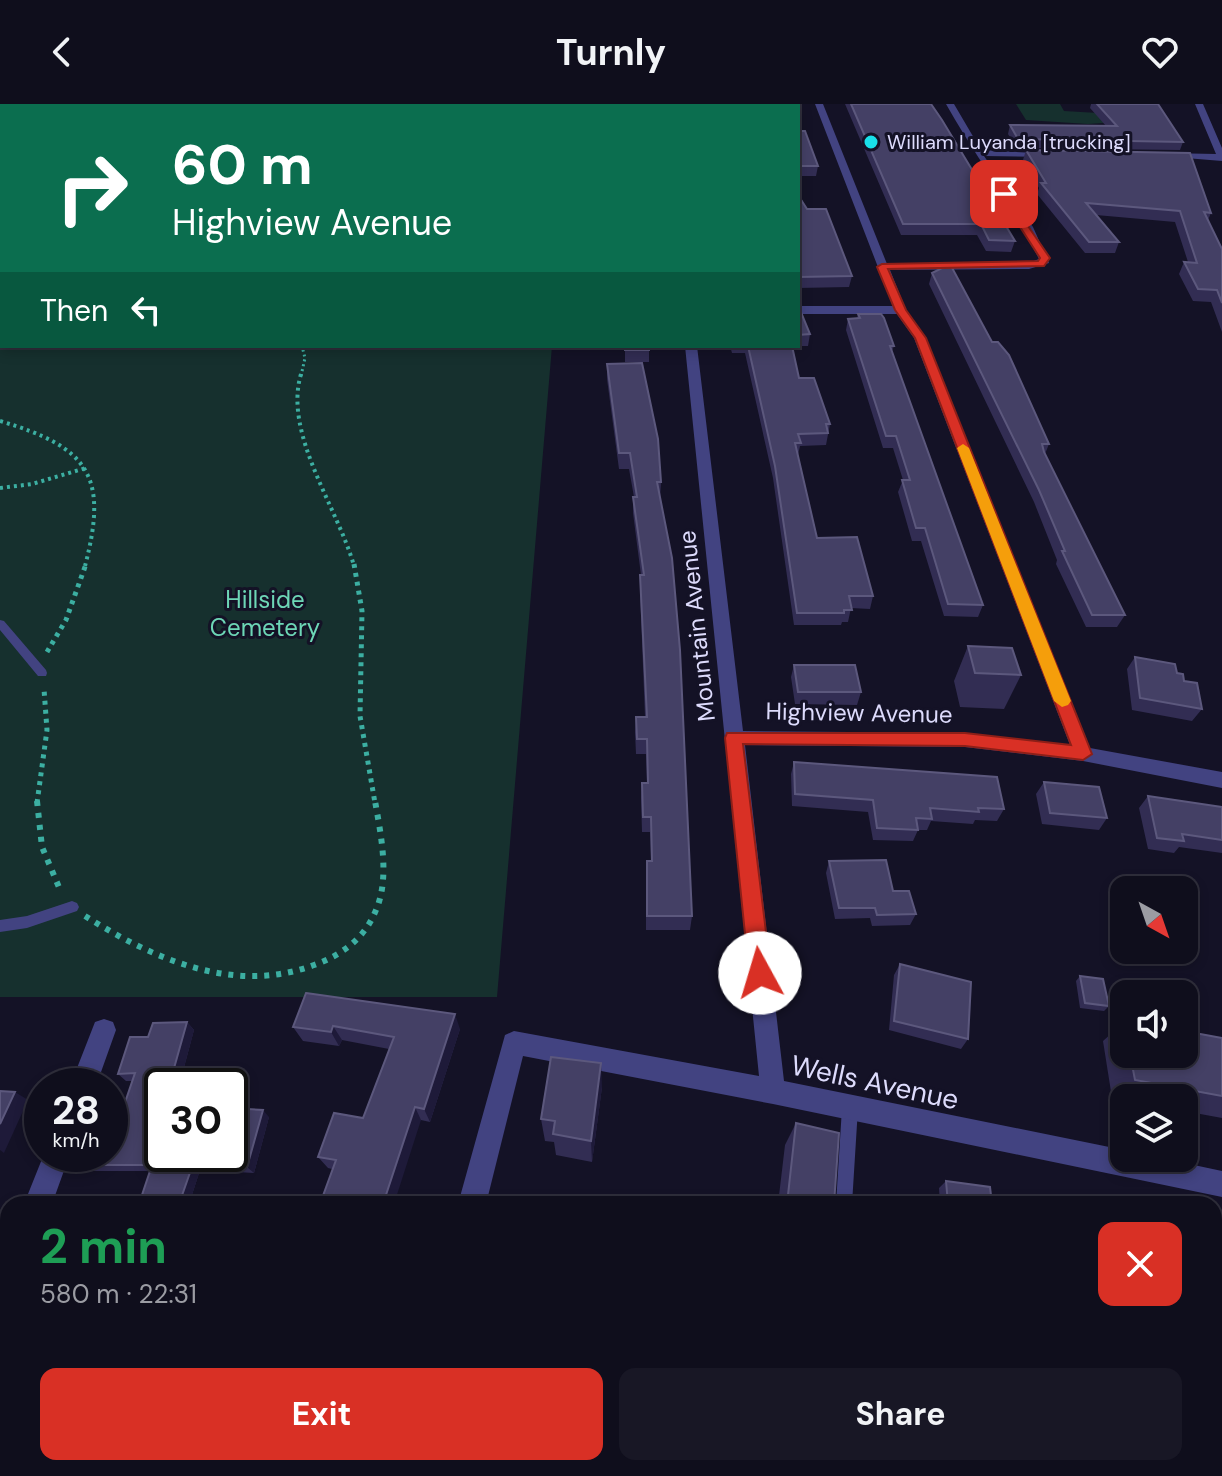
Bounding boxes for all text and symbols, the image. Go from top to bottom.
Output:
text: Turnly [556,29,666,76]
icon: back [40,30,84,74]
icon: heart [1138,30,1182,74]
text: 60 m [172,128,313,201]
place label: William Luyanda [trucking] [887,129,1131,155]
marker: William Luyanda [trucking] [862,133,880,151]
icon: right [40,136,144,240]
pin [970,160,1038,228]
icon: arrive [982,172,1026,216]
text: Highview Avenue [172,199,452,246]
icon: left [124,288,168,332]
text: Then [40,291,108,330]
street label: Mountain Avenue [671,529,722,723]
park label: Hillside Cemetery [210,584,320,643]
street label: Highview Avenue [765,695,953,730]
north arrow [1110,876,1198,964]
map controls [1110,876,1198,1172]
position arrow [718,931,802,1015]
button: sound [1110,980,1198,1068]
street label: Wells Avenue [788,1047,962,1118]
speed limit sign: 30 [144,1068,248,1172]
text: 28 [52,1084,100,1136]
button: layers [1110,1084,1198,1172]
text: km/h [52,1127,100,1153]
text: 2 min [40,1215,167,1278]
button: close [1098,1222,1182,1306]
text: 580 m · 22:31 [40,1277,197,1311]
button: Exit [40,1368,603,1460]
button: Share [619,1368,1182,1460]

